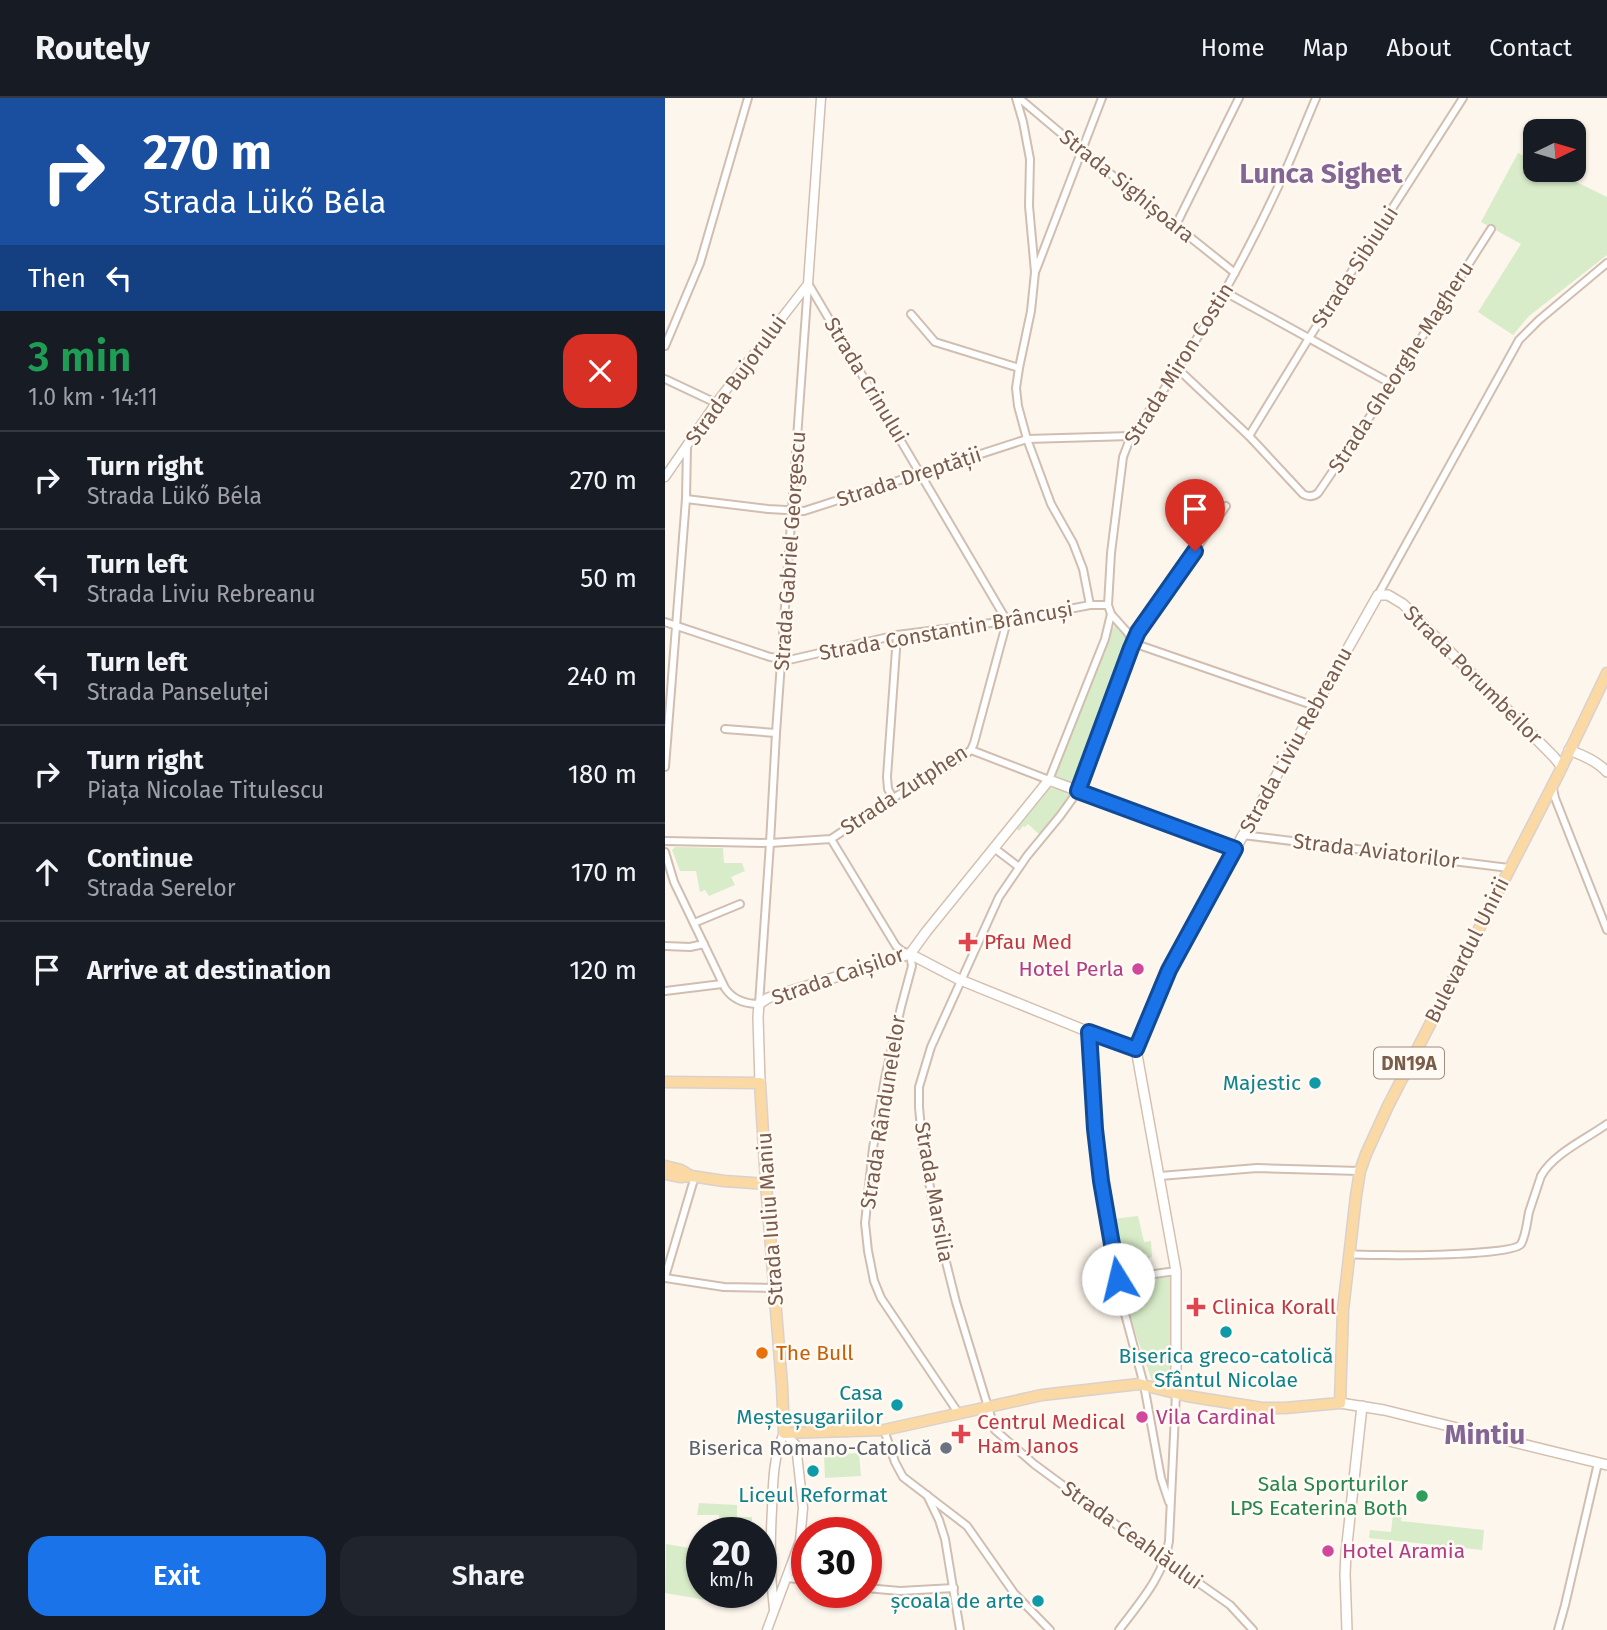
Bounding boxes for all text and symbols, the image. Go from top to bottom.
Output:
text: Routely [35,28,150,68]
text: Home [1201,34,1265,62]
text: Map [1303,34,1349,62]
text: About [1387,34,1451,62]
text: Contact [1489,34,1572,62]
north arrow [1523,119,1585,182]
map controls [1523,119,1586,182]
text: 270 m [143,123,272,182]
street label: Strada Sighișoara [1054,124,1200,248]
icon: right [28,126,119,217]
district label: Lunca Sighet [1240,157,1404,190]
text: Strada Lükő Béla [143,183,387,221]
street label: Strada Sibiului [1306,201,1404,333]
street label: Strada Gheorghe Magheru [1323,256,1479,478]
icon: left [100,259,138,297]
text: Then [28,263,86,294]
street label: Strada Miron Costin [1119,278,1239,450]
street label: Strada Bujorului [680,310,792,450]
street label: Strada Crinului [818,313,914,447]
text: 3 min [28,332,132,382]
button: close [563,334,637,408]
text: 1.0 km · 14:11 [28,383,158,411]
street label: Strada Gabriel Georgescu [769,430,811,672]
street label: Strada Dreptății [833,441,985,513]
text: Turn right [87,451,204,482]
icon: right [28,461,66,499]
text: 270 m [569,465,637,496]
pin [1165,479,1225,551]
text: Strada Lükő Béla [87,482,262,510]
icon: arrive [1176,490,1214,528]
text: Turn left [87,549,188,580]
icon: left [28,559,66,597]
text: 50 m [580,563,637,594]
text: Strada Liviu Rebreanu [87,580,316,608]
street label: Strada Constantin Brâncuși [817,596,1075,666]
street label: Strada Porumbeilor [1398,600,1548,750]
street label: Strada Liviu Rebreanu [1234,642,1358,838]
text: Turn left [87,647,188,678]
icon: left [28,657,66,695]
text: 240 m [567,661,637,692]
text: Strada Panseluței [87,678,269,706]
street label: Strada Zutphen [836,739,972,841]
text: Turn right [87,745,204,776]
icon: right [28,755,66,793]
text: 180 m [568,759,637,790]
text: Piața Nicolae Titulescu [87,776,324,804]
street label: Strada Aviatorilor [1292,828,1460,874]
text: Continue [87,843,193,874]
icon: ahead [28,853,66,891]
text: 170 m [571,857,637,888]
street label: Bulevardul Unirii [1419,873,1515,1027]
text: Strada Serelor [87,874,236,902]
place label: Pfau Med [984,929,1072,955]
marker: Pfau Med [958,932,978,952]
street label: Strada Caișilor [768,941,908,1011]
icon: arrive [28,951,66,989]
text: Arrive at destination [87,955,331,986]
text: 120 m [569,955,637,986]
place label: Hotel Perla [1018,956,1124,982]
marker: Hotel Perla [1130,961,1146,977]
street label: Strada Rândunelelor [855,1013,911,1211]
road number: DN19A [1374,1048,1444,1079]
place label: Majestic [1223,1070,1301,1096]
marker: Majestic [1307,1075,1323,1091]
street label: Strada Marsilia [909,1120,959,1264]
street label: Strada Iuliu Maniu [751,1131,789,1307]
position arrow [1081,1242,1155,1316]
place label: Clinica Korall [1212,1294,1336,1320]
marker: Clinica Korall [1186,1297,1206,1317]
marker: Biserica greco-catolică Sfântul Nicolae [1218,1324,1234,1340]
place label: The Bull [776,1340,853,1366]
place label: Biserica greco-catolică Sfântul Nicolae [1118,1343,1334,1393]
marker: The Bull [754,1345,770,1361]
place label: Casa Meșteșugariilor [736,1380,883,1430]
marker: Casa Meșteșugariilor [889,1397,905,1413]
place label: Vila Cardinal [1156,1404,1275,1430]
place label: Centrul Medical Ham Janos [977,1409,1125,1459]
marker: Vila Cardinal [1134,1409,1150,1425]
district label: Mintiu [1445,1418,1525,1451]
marker: Centrul Medical Ham Janos [951,1424,971,1444]
place label: Biserica Romano-Catolică [688,1435,932,1461]
marker: Biserica Romano-Catolică [938,1440,954,1456]
marker: Liceul Reformat [805,1463,821,1479]
place label: Sala Sporturilor LPS Ecaterina Both [1230,1471,1408,1521]
street label: Strada Ceahlăului [1057,1475,1207,1595]
place label: Liceul Reformat [738,1482,888,1508]
marker: Sala Sporturilor LPS Ecaterina Both [1414,1488,1430,1504]
speed limit sign: 30 [791,1517,882,1608]
text: 20 [712,1532,751,1574]
button: Exit [28,1536,326,1616]
button: Share [340,1536,637,1616]
place label: Hotel Aramia [1342,1538,1465,1564]
marker: Hotel Aramia [1320,1543,1336,1559]
text: km/h [709,1569,754,1591]
place label: școala de arte [890,1588,1024,1614]
marker: școala de arte [1030,1593,1046,1609]

